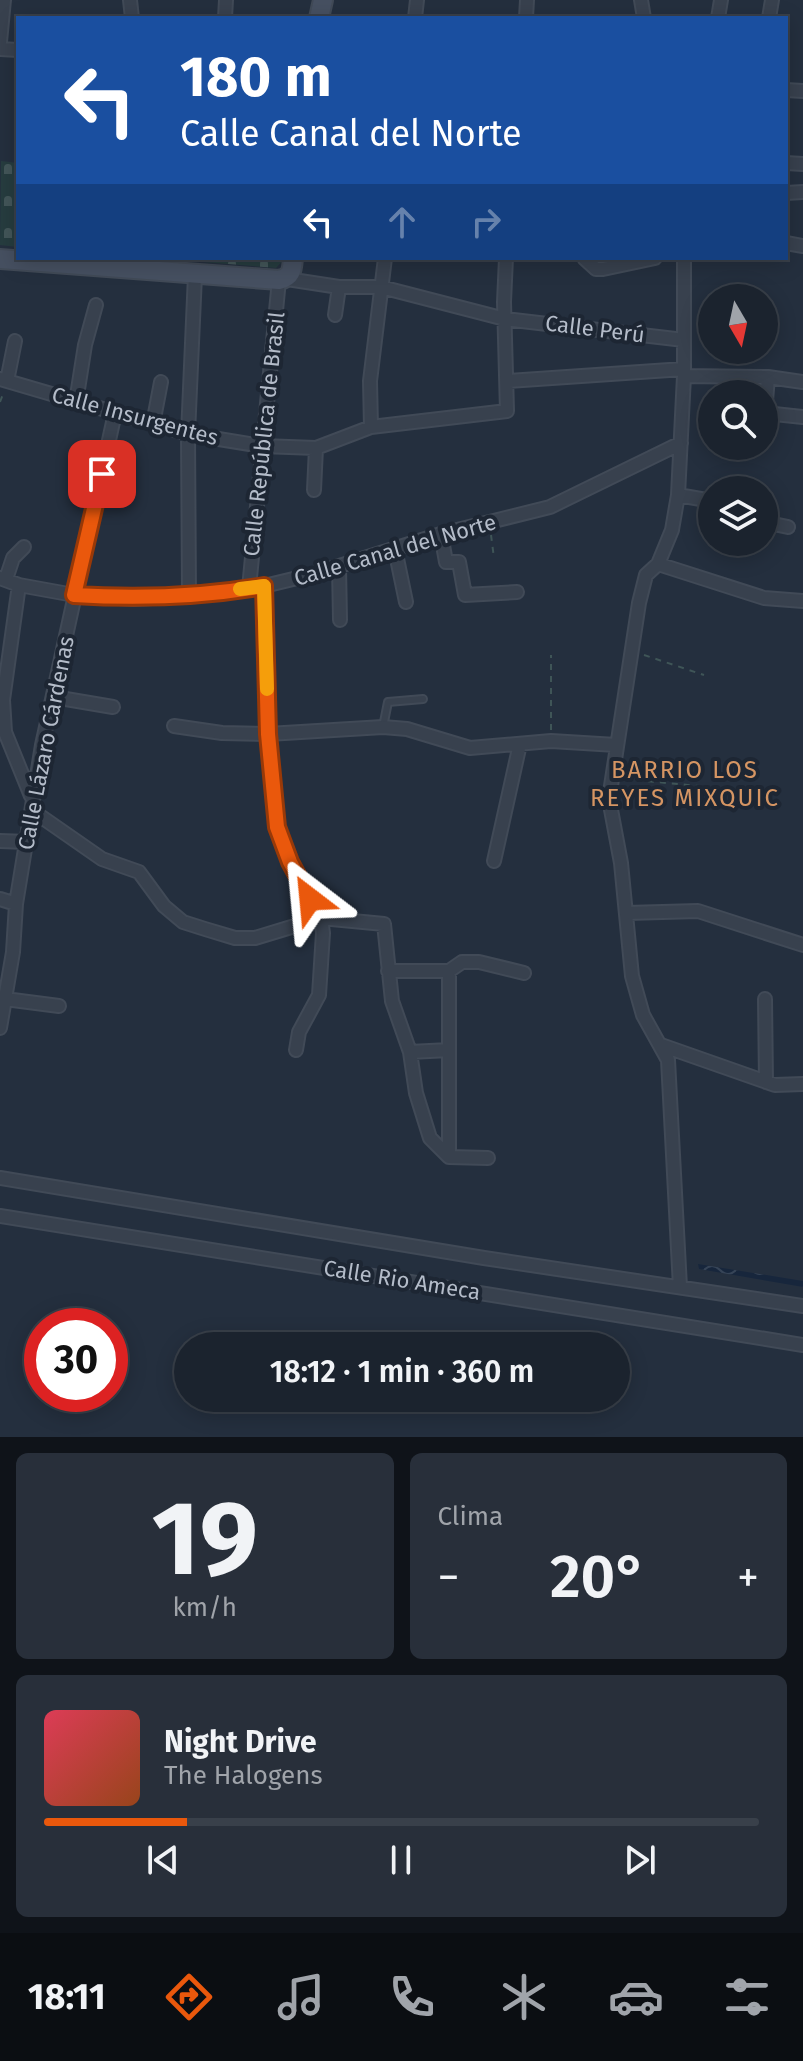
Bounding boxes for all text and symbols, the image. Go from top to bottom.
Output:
text: 180 m [180,44,332,111]
icon: left [48,48,152,152]
text: Calle Canal del Norte [180,112,522,156]
icon: left [296,200,340,244]
icon: ahead [380,200,424,244]
icon: right [464,200,508,244]
north arrow [698,284,778,364]
map controls [698,284,778,556]
street label: Calle República de Brasil [238,310,290,558]
street label: Calle Perú [544,310,646,348]
button: search [698,380,778,460]
street label: Calle Insurgentes [49,381,221,451]
pin [68,440,136,508]
icon: arrive [80,452,124,496]
button: layers [698,476,778,556]
street label: Calle Canal del Norte [291,508,499,592]
street label: Calle Lázaro Cárdenas [12,634,80,852]
district label: BARRIO LOS REYES MIXQUIC [590,756,780,812]
position arrow [268,857,352,941]
street label: Calle Rio Ameca [322,1254,482,1306]
speed limit sign: 30 [24,1308,128,1412]
text: 18:12 · 1 min · 360 m [270,1354,534,1390]
text: 19 [152,1477,258,1602]
text: Clima [438,1501,503,1532]
text: 20° [550,1541,647,1613]
text: − [438,1551,460,1604]
text: + [737,1551,759,1604]
text: km/h [173,1592,237,1623]
text: Night Drive [164,1724,317,1760]
text: The Halogens [164,1760,323,1791]
icon: previous [141,1838,185,1882]
icon: pause [379,1838,423,1882]
icon: next [618,1838,662,1882]
icon: directions [161,1969,217,2025]
icon: music [273,1969,329,2025]
icon: phone [384,1969,440,2025]
icon: climate [496,1969,552,2025]
icon: car [608,1969,664,2025]
icon: filters [719,1969,775,2025]
text: 18:11 [28,1975,106,2019]

